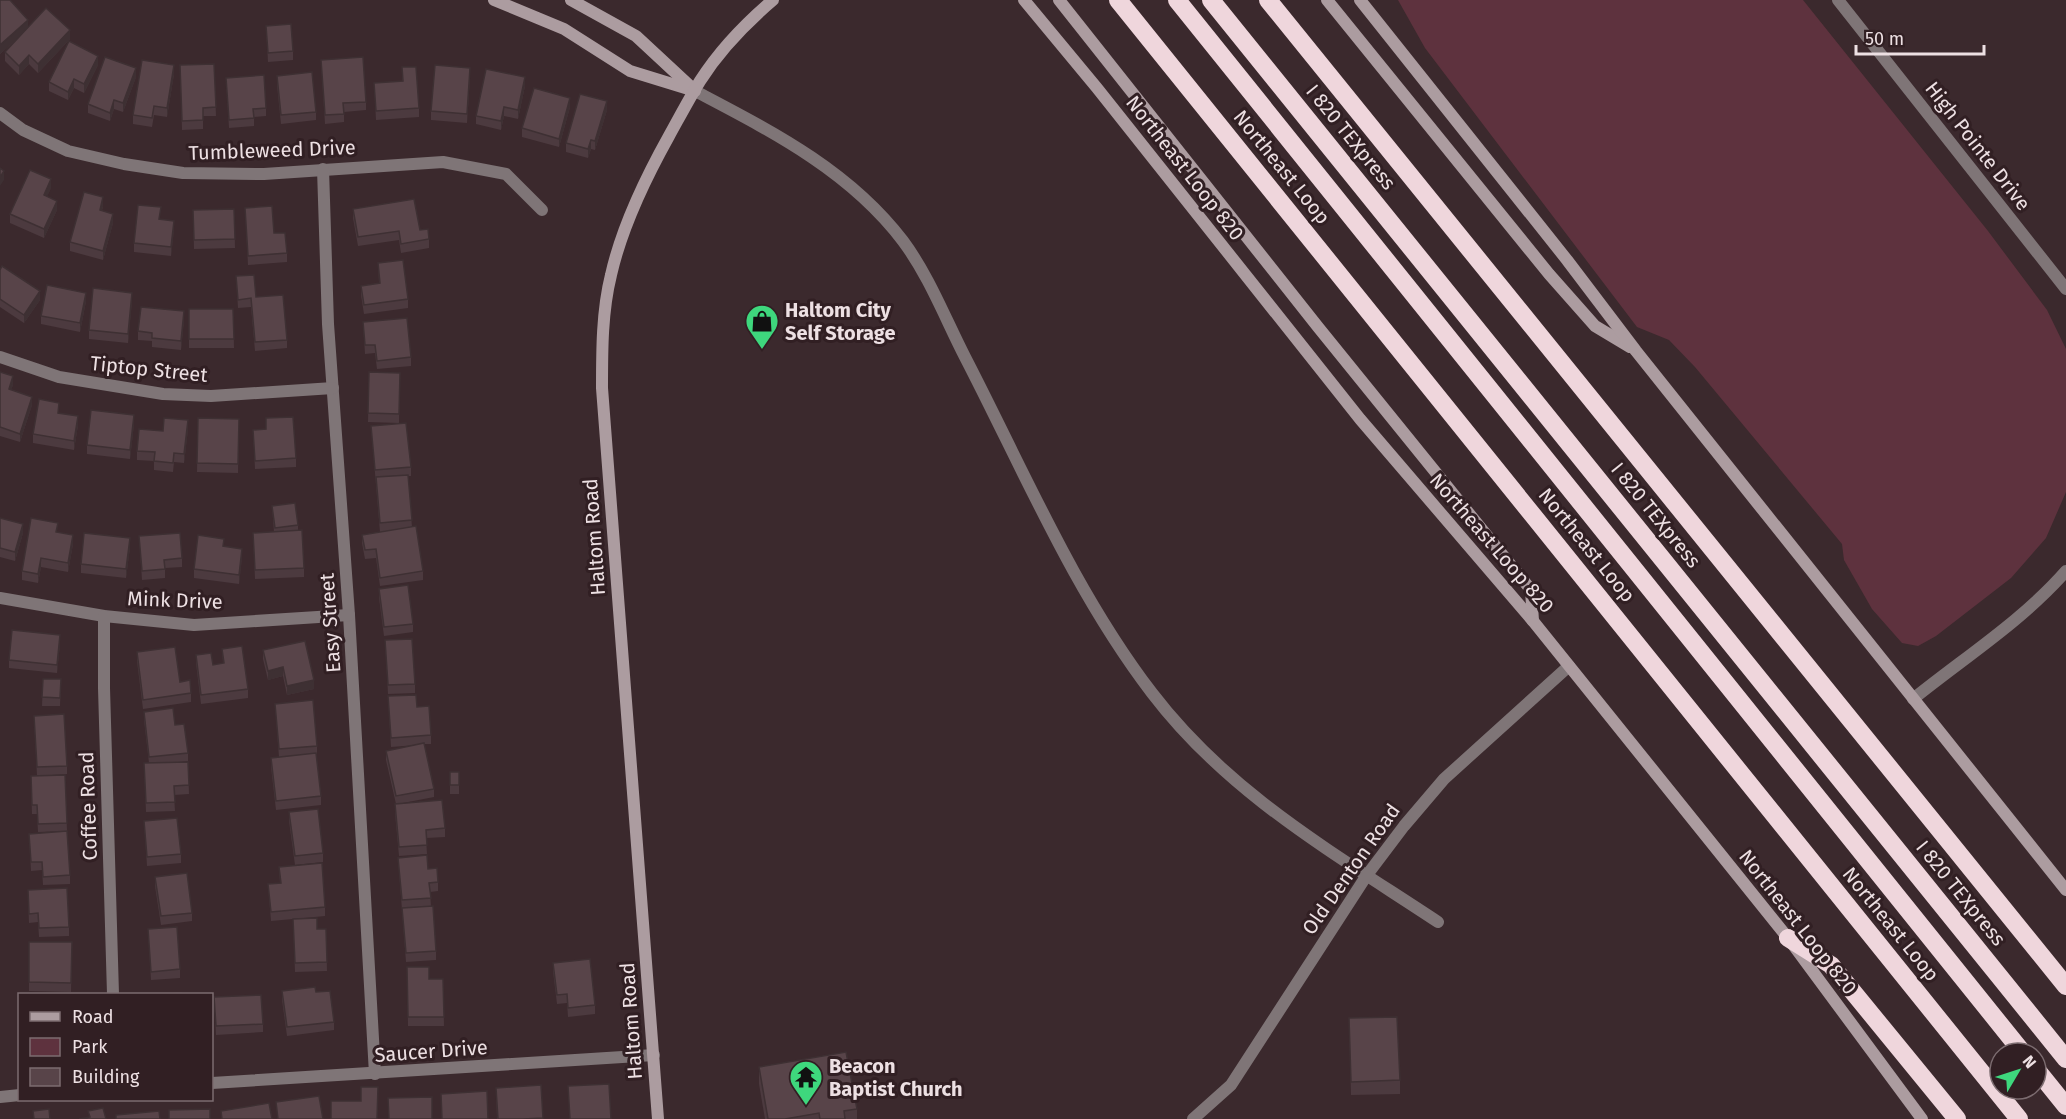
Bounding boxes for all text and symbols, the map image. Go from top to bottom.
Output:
scale bar [1856,18,1984,56]
text: 50 m [1865,28,1904,50]
street label: High Pointe Drive [1920,77,2036,215]
street label: I 820 TEXpress [1301,79,1401,195]
street label: Northeast Loop 820 [1121,91,1249,245]
street label: Northeast Loop [1229,105,1335,229]
street label: Tumbleweed Drive [188,135,356,165]
place label: Haltom City Self Storage [785,298,895,345]
shop icon: Haltom City Self Storage [744,303,780,350]
street label: Tiptop Street [89,351,210,387]
street label: I 820 TEXpress [1606,457,1706,573]
street label: Northeast Loop 820 [1425,468,1559,618]
street label: Haltom Road [578,478,610,596]
street label: Northeast Loop [1534,483,1640,607]
street label: Easy Street [315,572,345,673]
street label: Mink Drive [127,586,223,614]
street label: Coffee Road [74,751,102,861]
street label: Old Denton Road [1297,799,1405,939]
street label: I 820 TEXpress [1911,835,2011,951]
street label: Northeast Loop 820 [1734,845,1862,999]
street label: Northeast Loop [1838,862,1944,986]
street label: Haltom Road [615,962,647,1080]
legend [18,993,213,1101]
text: Road [72,1006,114,1028]
street label: Saucer Drive [374,1035,488,1067]
text: Park [72,1036,108,1058]
north arrow [1988,1041,2048,1101]
text: N [2019,1052,2040,1072]
place label: Beacon Baptist Church [829,1054,963,1101]
temple icon: Beacon Baptist Church [788,1059,824,1106]
text: Building [72,1066,140,1088]

